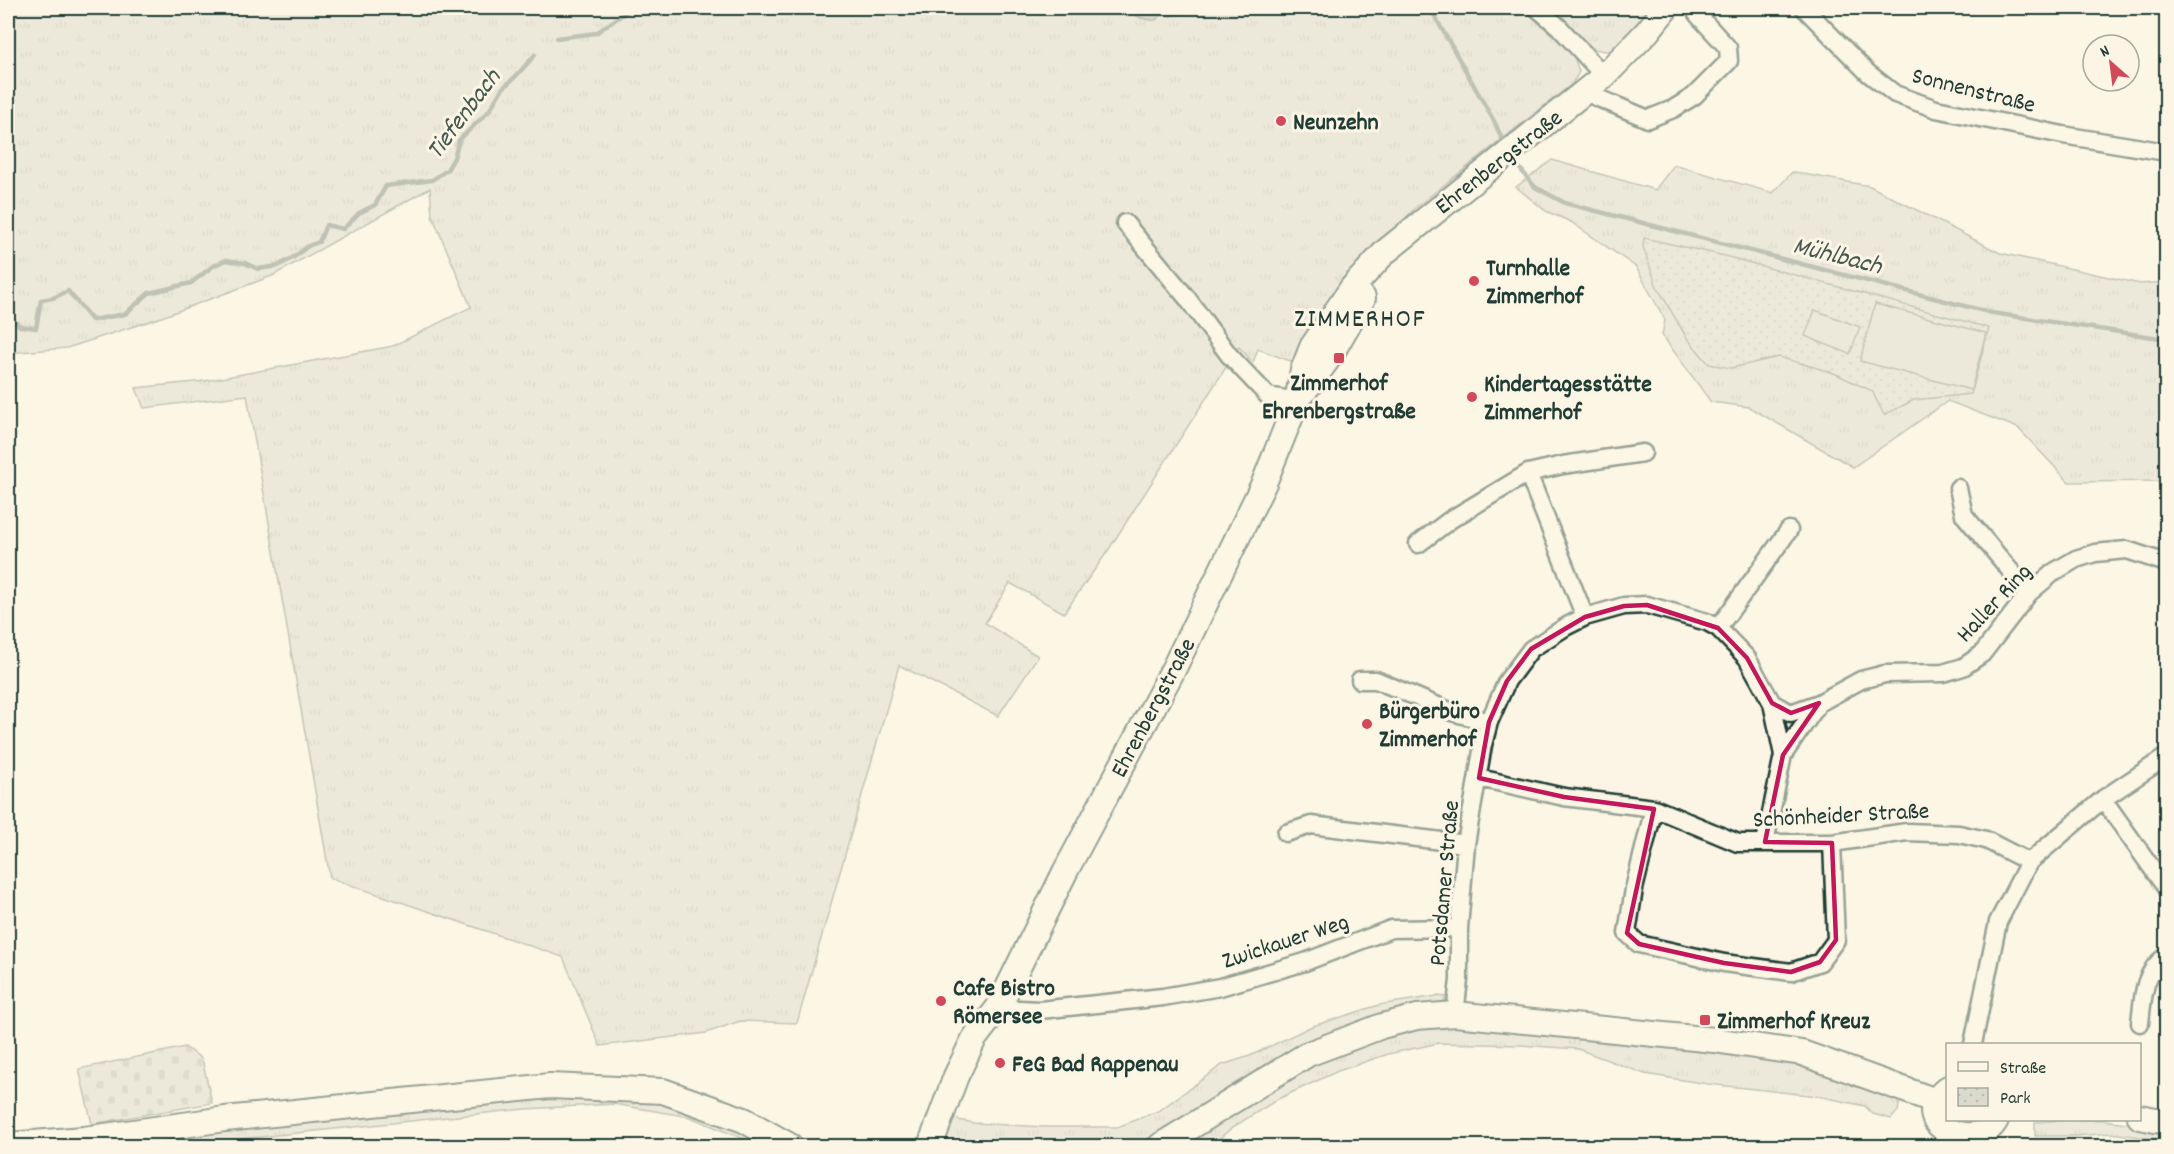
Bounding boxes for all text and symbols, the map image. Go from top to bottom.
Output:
north arrow [2081,33,2141,93]
text: N [2096,40,2114,64]
street label: Sonnenstraße [1908,60,2039,124]
water label: Tiefenbach [418,61,512,168]
street label: Ehrenbergstraße [1429,103,1571,224]
place label: Neunzehn [1293,107,1379,141]
marker: Neunzehn [1274,114,1288,128]
water label: Mühlbach [1789,229,1887,287]
place label: Turnhalle Zimmerhof [1486,253,1585,315]
marker: Turnhalle Zimmerhof [1467,274,1481,288]
district label: ZIMMERHOF [1294,301,1426,340]
marker: Zimmerhof Ehrenbergstraße [1332,351,1346,365]
place label: Zimmerhof Ehrenbergstraße [1262,368,1416,430]
place label: Kindertagesstätte Zimmerhof [1484,369,1652,431]
marker: Kindertagesstätte Zimmerhof [1465,390,1479,404]
street label: Haller Ring [1949,557,2041,651]
street label: Ehrenbergstraße [1104,632,1206,784]
place label: Bürgerbüro Zimmerhof [1379,696,1480,758]
marker: Bürgerbüro Zimmerhof [1360,717,1374,731]
street label: Schönheider Straße [1752,795,1930,839]
street label: Potsdamer Straße [1422,799,1470,967]
street label: Zwickauer Weg [1218,906,1354,979]
place label: Cafe Bistro Römersee [953,973,1055,1035]
marker: Cafe Bistro Römersee [934,994,948,1008]
place label: Zimmerhof Kreuz [1717,1006,1871,1040]
marker: Zimmerhof Kreuz [1698,1013,1712,1027]
legend [1946,1043,2141,1121]
place label: FeG Bad Rappenau [1012,1049,1179,1083]
marker: FeG Bad Rappenau [993,1056,1007,1070]
text: Straße [2000,1057,2046,1082]
text: Park [2000,1087,2031,1112]

